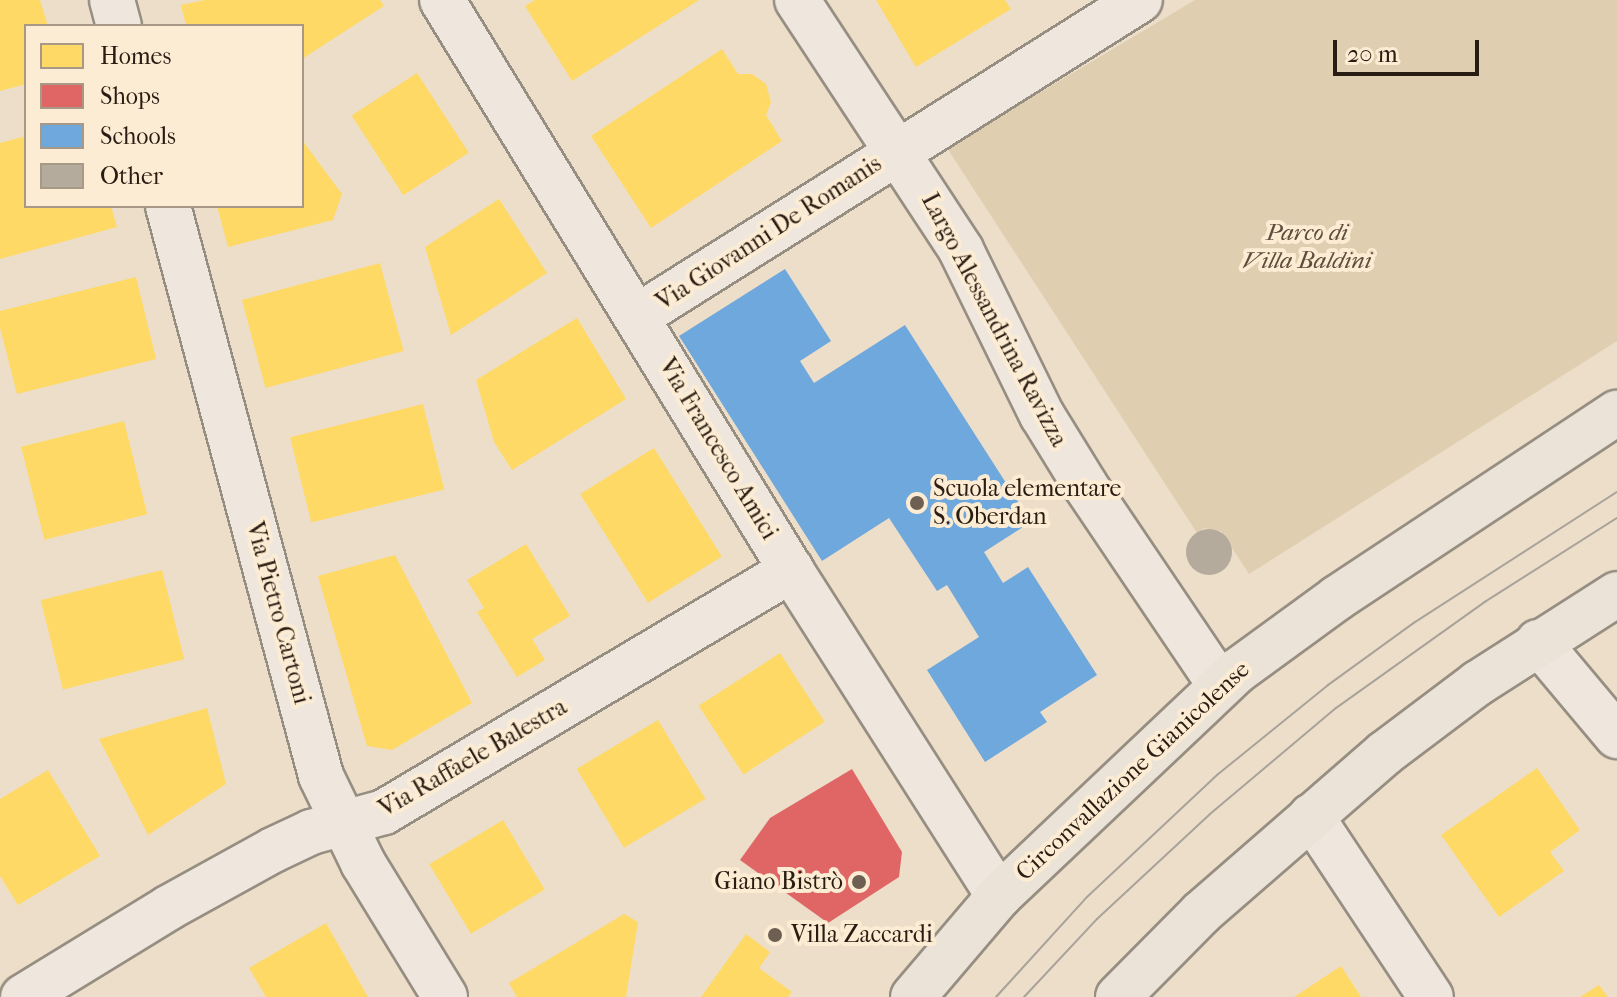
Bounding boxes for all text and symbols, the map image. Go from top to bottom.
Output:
legend [24,24,304,208]
scale bar [1337,24,1483,74]
text: 20 m [1347,40,1398,68]
text: Homes [100,42,171,70]
text: Shops [100,82,160,110]
text: Schools [100,122,176,150]
street label: Via Giovanni De Romanis [651,149,887,317]
text: Other [100,162,163,190]
street label: Largo Alessandrina Ravizza [915,188,1073,452]
park label: Parco di Villa Baldini [1242,219,1372,275]
street label: Via Francesco Amici [653,353,783,545]
place label: Scuola elementare S. Oberdan [933,475,1121,531]
marker: Scuola elementare S. Oberdan [908,494,926,512]
street label: Via Pietro Cartoni [240,519,316,707]
street label: Circonvallazione Gianicolense [1010,655,1256,887]
street label: Via Raffaele Balestra [374,693,572,823]
place label: Giano Bistrò [714,868,843,896]
marker: Giano Bistrò [850,873,868,891]
place label: Villa Zaccardi [791,921,933,949]
marker: Villa Zaccardi [766,926,784,944]

